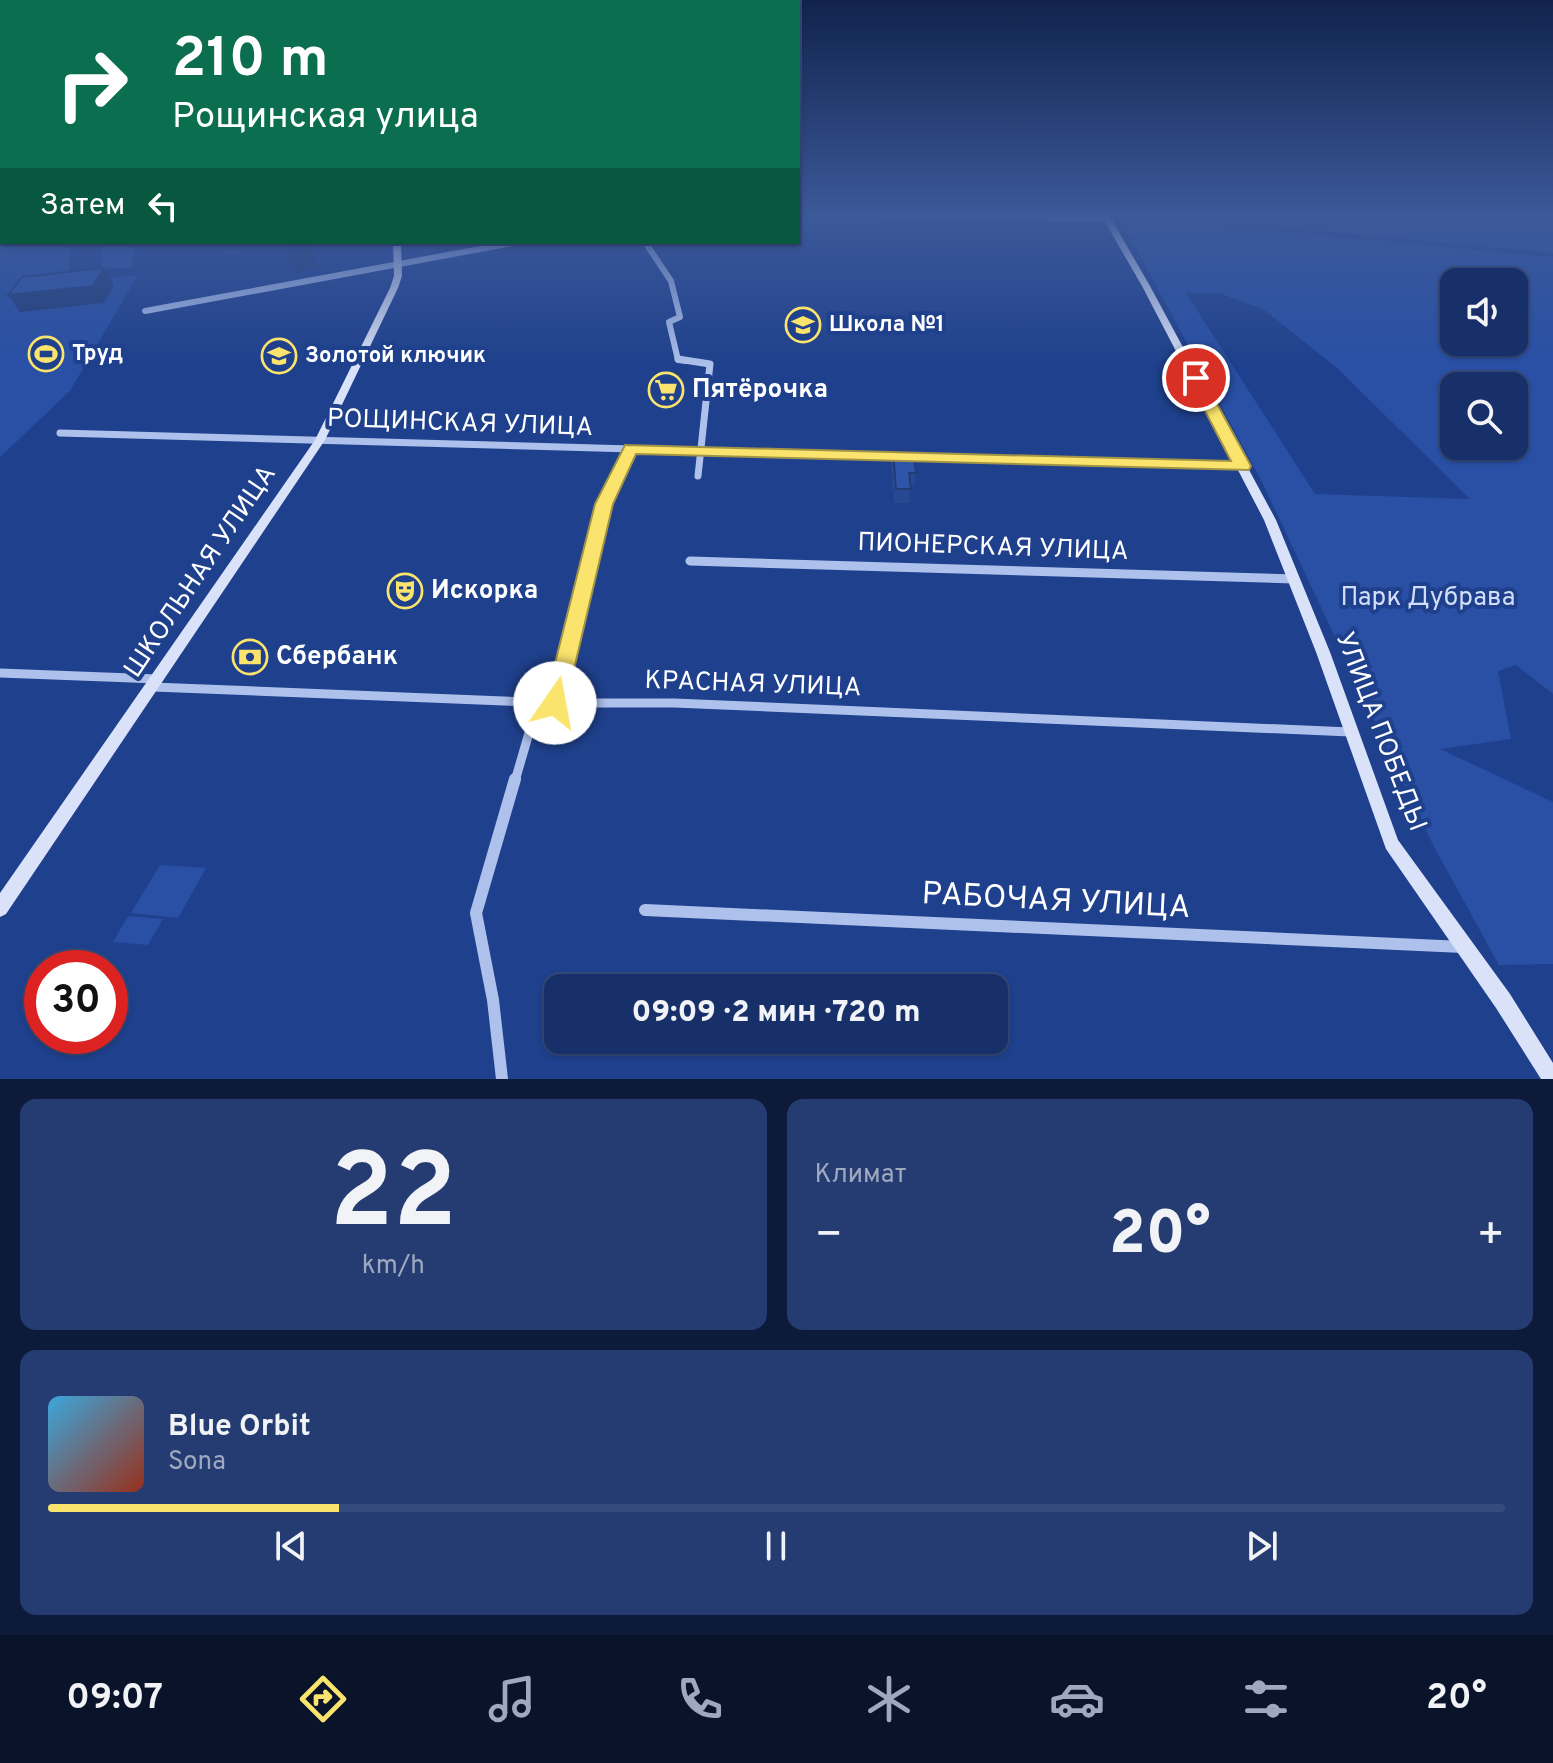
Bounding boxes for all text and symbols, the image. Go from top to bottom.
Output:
text: 210 m [172,26,329,96]
icon: right [40,32,144,136]
text: Рощинская улица [172,95,479,141]
icon: left [141,184,185,228]
text: Затем [40,188,125,225]
map controls [1440,268,1528,460]
button: sound [1440,268,1528,356]
school or university icon: Школа №1 [784,306,822,344]
place label: Школа №1 [829,312,944,339]
sports icon: Труд [27,335,65,373]
school or university icon: Золотой ключик [260,337,298,375]
place label: Труд [72,341,123,368]
place label: Золотой ключик [305,343,486,370]
pin [1162,344,1230,412]
icon: arrive [1174,356,1218,400]
supermarket icon: Пятёрочка [647,371,685,409]
button: search [1440,372,1528,460]
place label: Пятёрочка [692,374,828,407]
street label: РОЩИНСКАЯ УЛИЦА [326,403,594,445]
street label: ШКОЛЬНАЯ УЛИЦА [118,459,284,685]
street label: ПИОНЕРСКАЯ УЛИЦА [857,527,1129,569]
theatre icon: Искорка [386,572,424,610]
place label: Искорка [431,575,538,608]
park label: Парк Дубрава [1341,582,1515,615]
street label: УЛИЦА ПОБЕДЫ [1327,628,1433,836]
bank icon: Сбербанк [231,638,269,676]
place label: Сбербанк [276,641,398,674]
position arrow [513,661,597,745]
street label: КРАСНАЯ УЛИЦА [644,665,862,705]
street label: РАБОЧАЯ УЛИЦА [921,875,1191,929]
speed limit sign: 30 [24,950,128,1054]
text: 09:09 · 2 мин · 720 m [632,995,921,1032]
text: 22 [330,1132,457,1264]
text: Климат [815,1159,906,1192]
text: 20° [1109,1199,1211,1275]
text: − [815,1209,843,1265]
text: + [1477,1209,1505,1265]
text: km/h [362,1250,425,1283]
text: Blue Orbit [168,1409,311,1446]
text: Sona [168,1446,226,1479]
icon: previous [269,1524,313,1568]
icon: pause [754,1524,798,1568]
icon: next [1240,1524,1284,1568]
icon: directions [295,1671,351,1727]
icon: music [484,1671,540,1727]
icon: phone [672,1671,728,1727]
icon: climate [861,1671,917,1727]
icon: car [1049,1671,1105,1727]
icon: filters [1238,1671,1294,1727]
text: 09:07 [66,1676,163,1722]
text: 20° [1426,1676,1487,1722]

